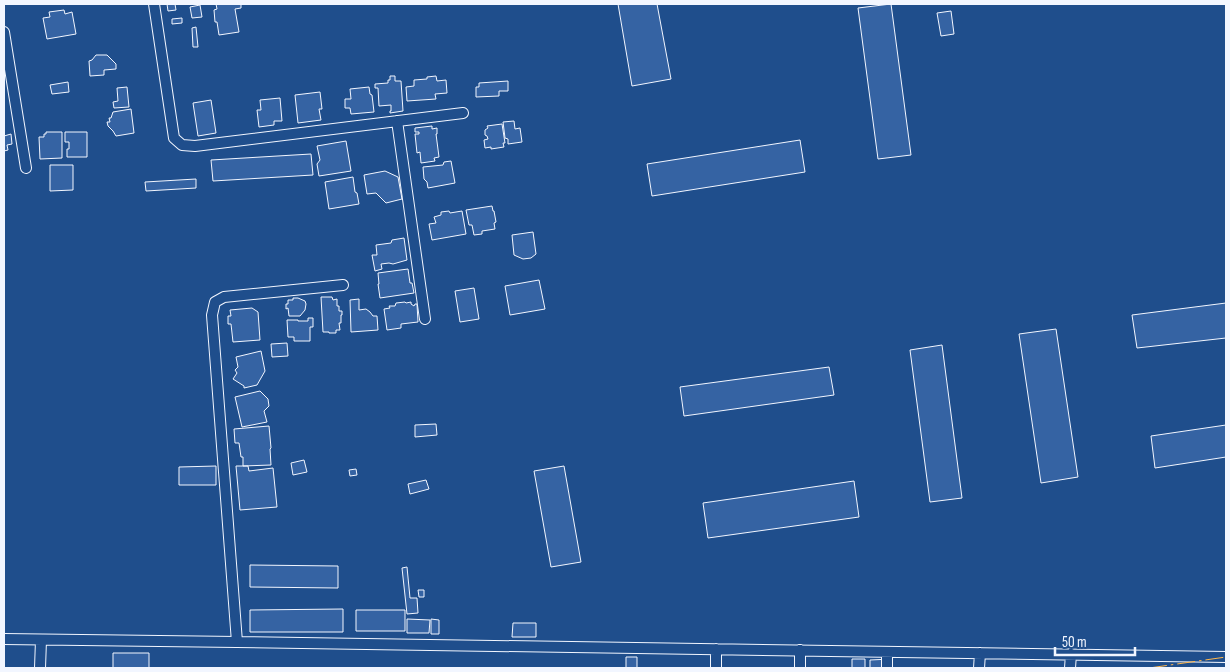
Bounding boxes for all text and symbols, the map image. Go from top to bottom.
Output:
scale bar [1055,624,1135,656]
text: 50 m [1062,633,1087,652]

